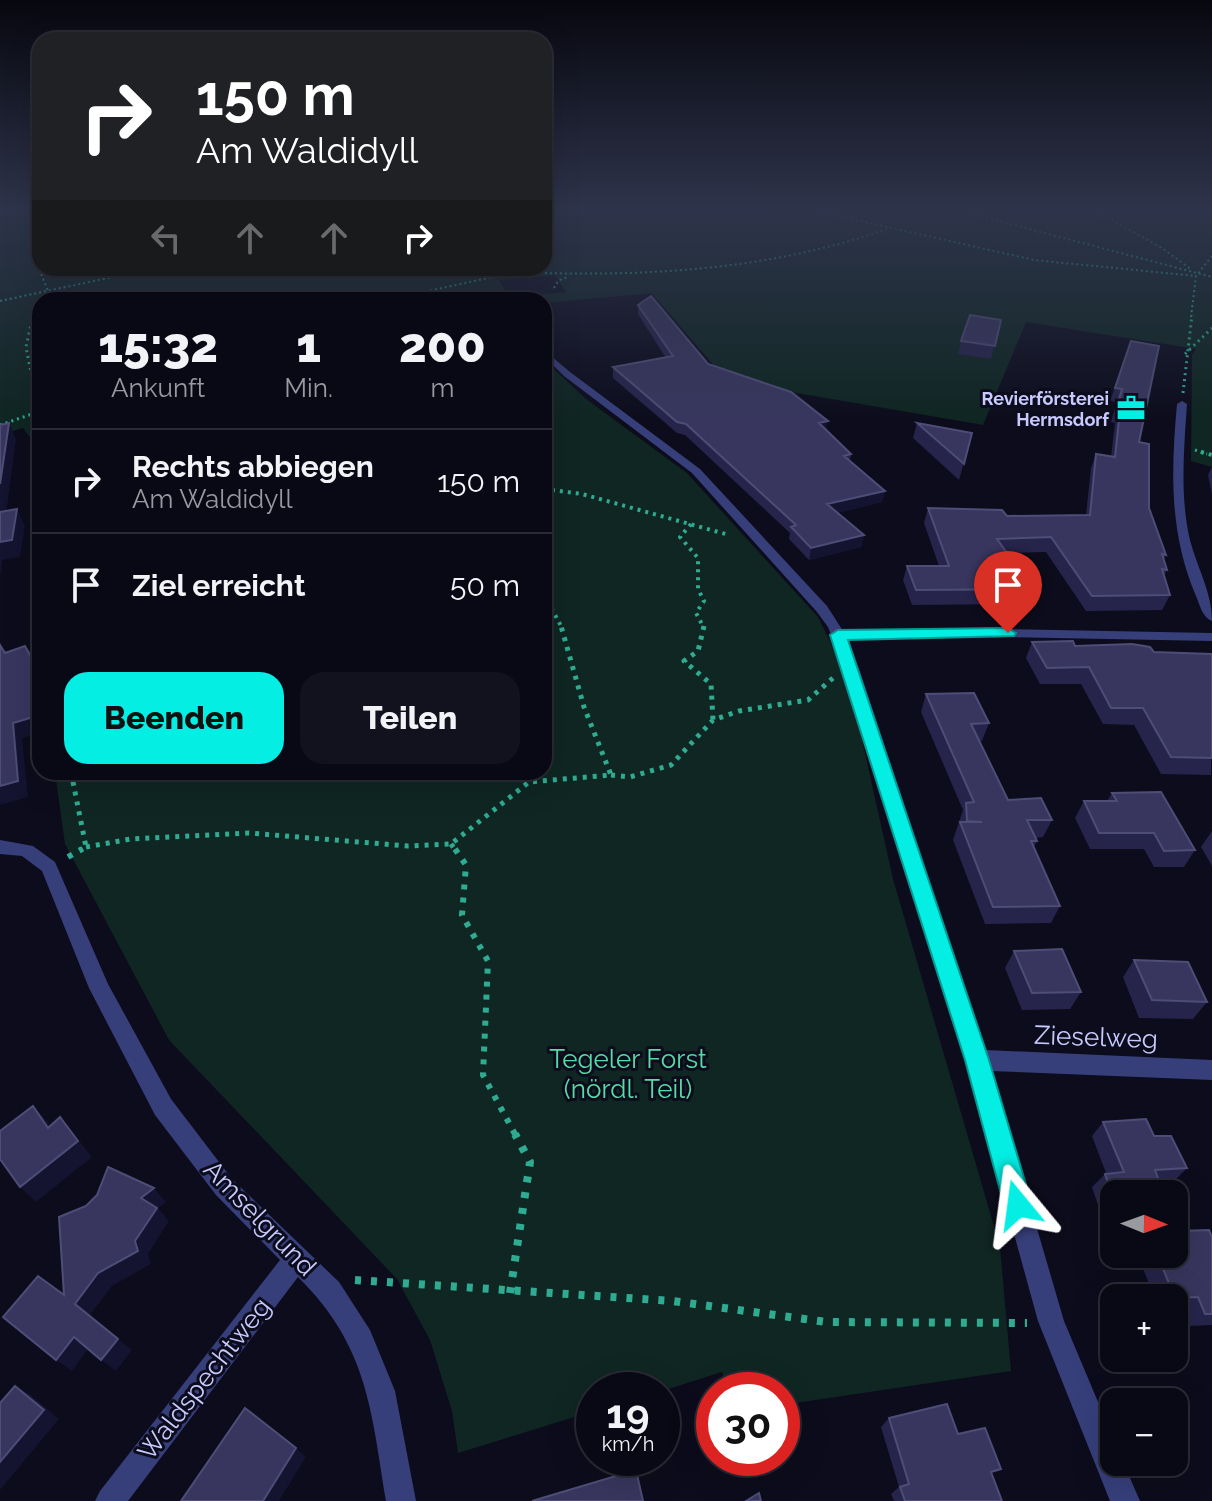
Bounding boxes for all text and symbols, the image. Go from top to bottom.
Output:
text: 150 m [196,62,355,128]
icon: right [64,64,168,168]
text: Am Waldidyll [196,129,418,171]
icon: left [144,216,188,260]
icon: ahead [228,216,272,260]
icon: ahead [312,216,356,260]
icon: right [396,216,440,260]
text: 15:32 [98,317,218,373]
text: 1 [296,317,321,373]
text: 200 [399,317,486,373]
text: Ankunft [111,373,205,403]
text: Min. [284,373,333,403]
text: m [430,373,454,403]
place label: Revierförsterei Hermsdorf [982,388,1110,430]
office icon: Revierförsterei Hermsdorf [1116,393,1146,423]
text: Rechts abbiegen [132,449,374,484]
icon: right [64,459,108,503]
text: 150 m [437,464,520,499]
text: Am Waldidyll [132,484,293,514]
pin [974,551,1042,633]
icon: arrive [64,563,108,607]
icon: arrive [986,563,1030,607]
text: Ziel erreicht [132,568,305,603]
text: 50 m [450,568,520,603]
button: Beenden [64,672,284,764]
button: Teilen [300,672,520,764]
street label: Zieselweg [1034,1020,1158,1054]
park label: Tegeler Forst (nördl. Teil) [549,1044,707,1104]
street label: Amselgrund [198,1154,322,1282]
position arrow [976,1163,1060,1247]
north arrow [1100,1180,1188,1268]
map controls [1100,1180,1188,1476]
button: + [1100,1284,1188,1372]
street label: Waldspechtweg [132,1292,276,1466]
speed limit sign: 30 [696,1372,800,1476]
button: − [1100,1388,1188,1476]
text: 19 [606,1390,650,1437]
text: km/h [602,1432,654,1456]

